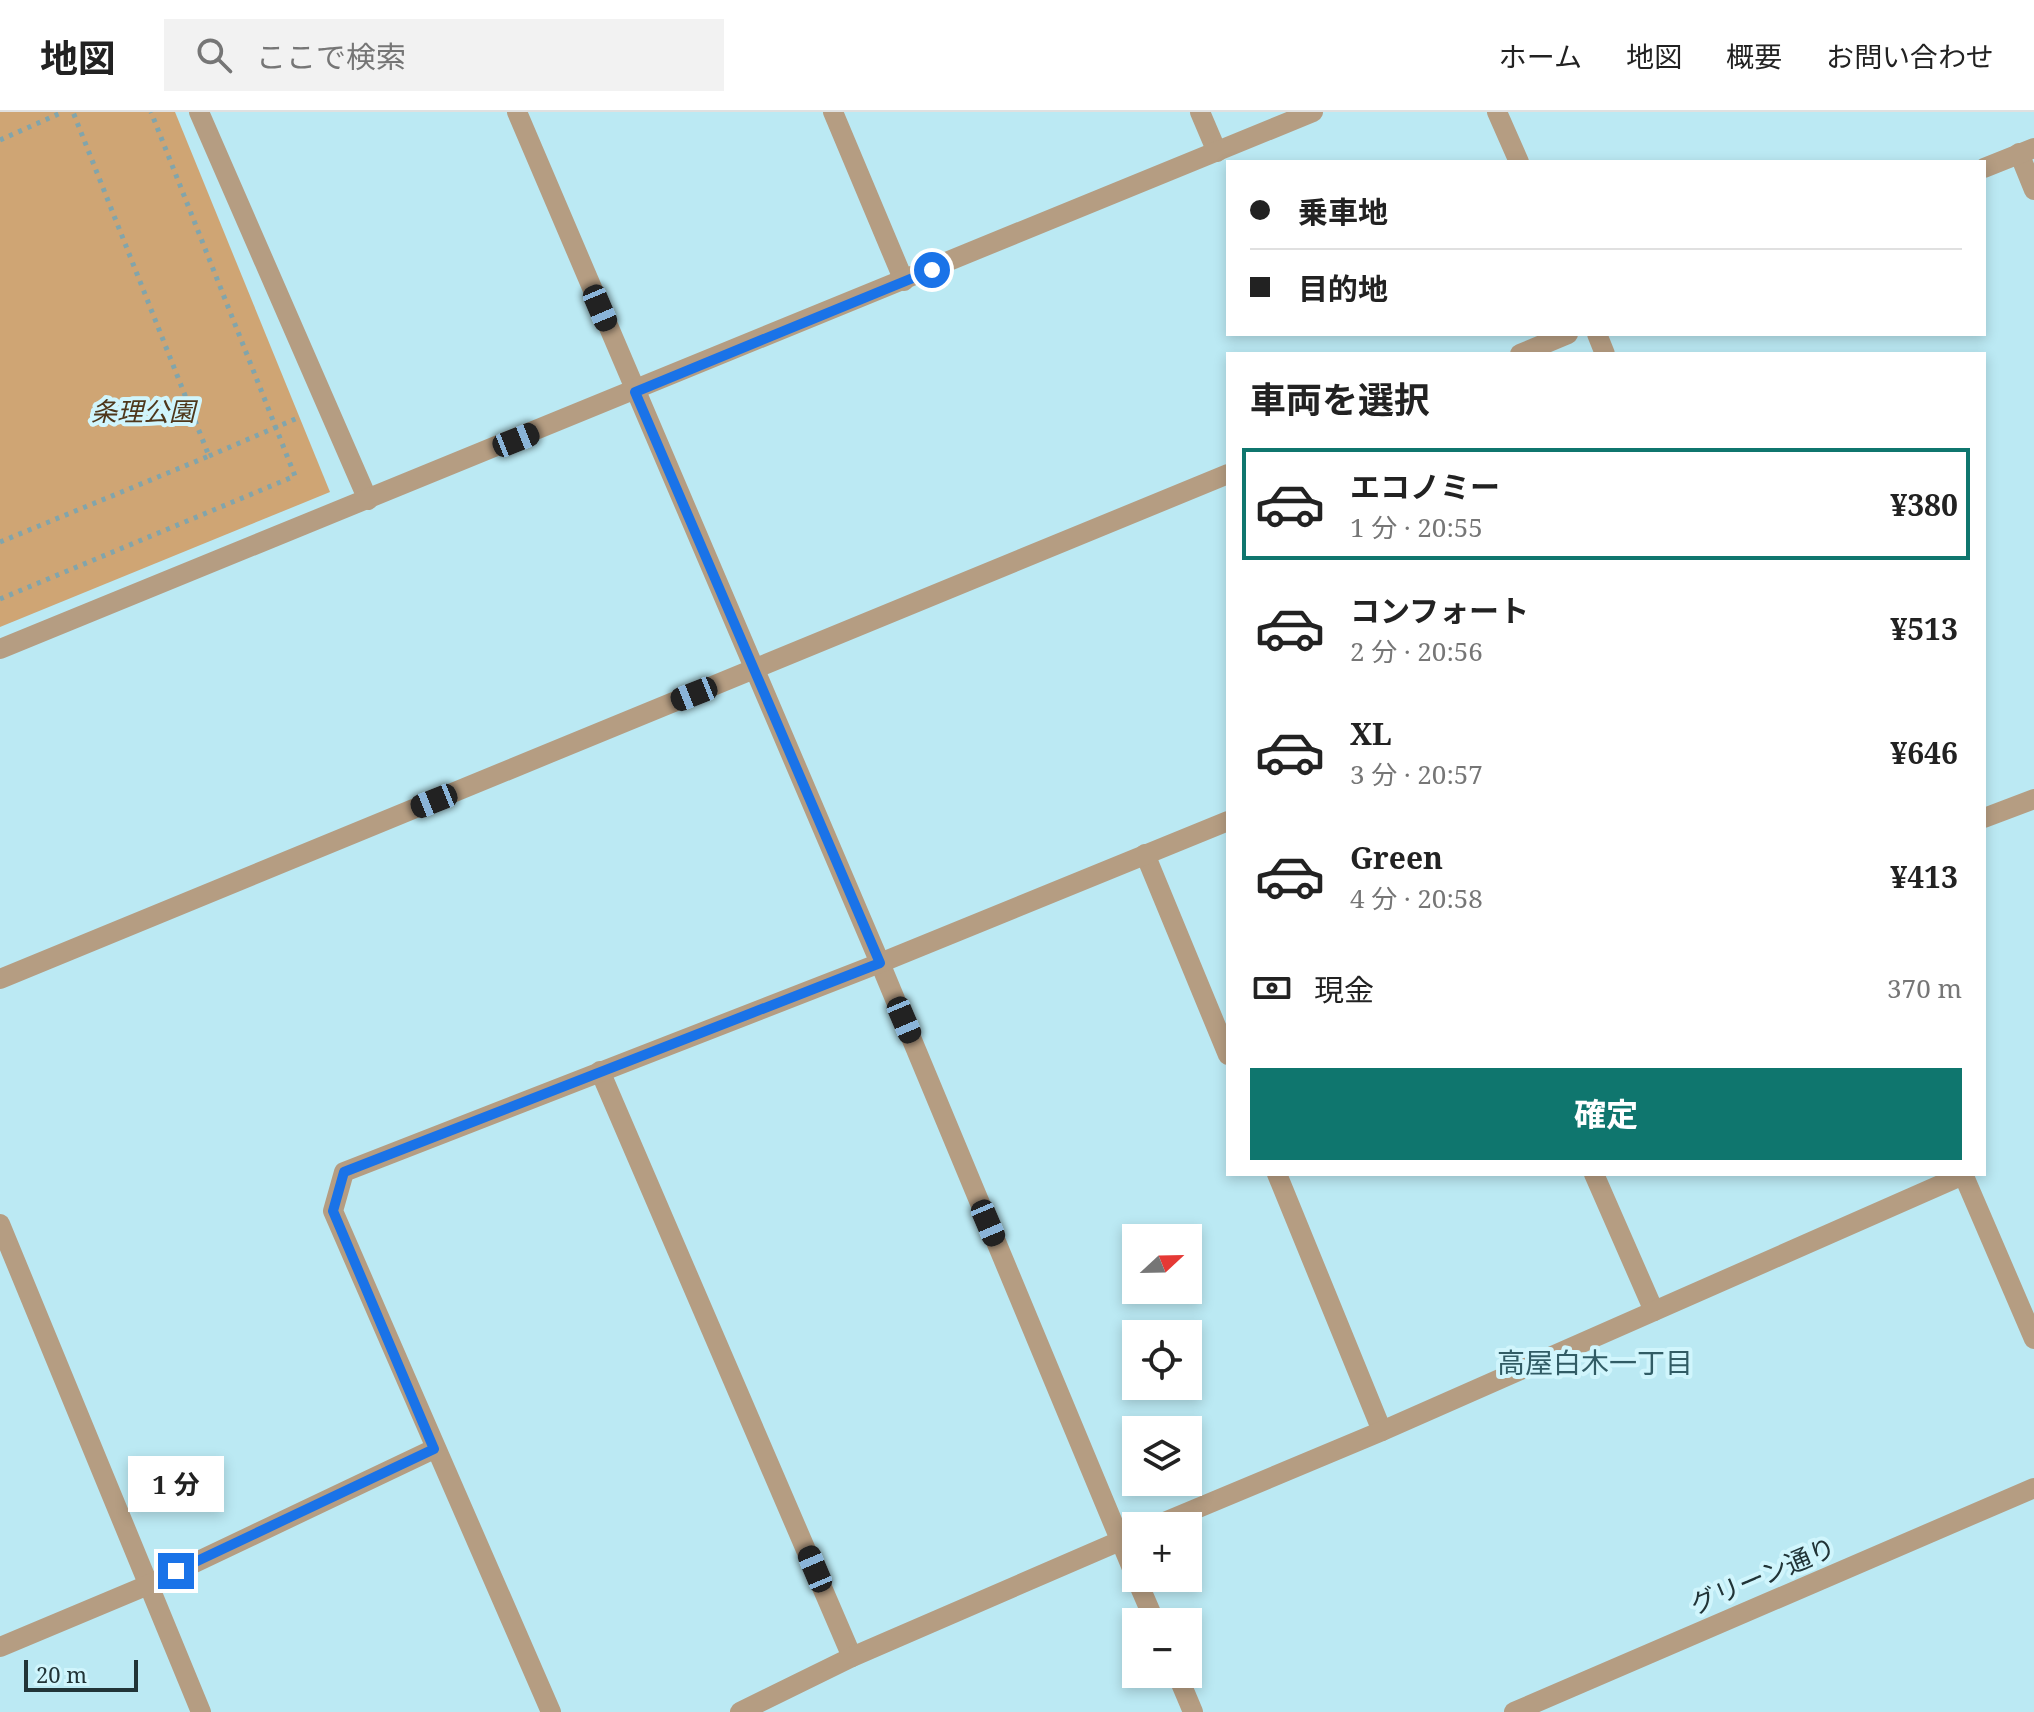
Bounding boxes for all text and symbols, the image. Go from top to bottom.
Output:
search box [164,19,724,91]
text: 地図 [40,31,116,83]
icon: search [192,33,236,77]
text: ここで検索 [256,36,406,77]
text: ホーム [1499,37,1582,75]
text: 地図 [1626,37,1682,75]
text: 概要 [1726,37,1782,75]
text: お問い合わせ [1826,37,1994,75]
text: 乗車地 [1298,191,1388,232]
route start [914,252,950,288]
text: 目的地 [1298,268,1388,309]
car [580,281,620,335]
text: 車両を選択 [1250,375,1430,424]
park label: 条理公園 [91,393,199,429]
car [489,420,543,460]
text: エコノミー [1350,466,1500,507]
icon: car [1254,468,1326,540]
text: ¥380 [1890,484,1958,525]
text: 1 分 · 20:55 [1350,509,1483,545]
text: コンフォート [1350,590,1529,631]
icon: car [1254,592,1326,664]
text: ¥513 [1890,608,1958,649]
text: 2 分 · 20:56 [1350,633,1483,669]
car [667,674,721,714]
text: XL [1350,713,1392,754]
icon: car [1254,716,1326,788]
text: ¥646 [1890,732,1958,773]
text: 3 分 · 20:57 [1350,756,1483,792]
car [407,781,461,821]
text: Green [1350,837,1443,878]
icon: car [1254,840,1326,912]
text: ¥413 [1890,856,1958,897]
text: 4 分 · 20:58 [1350,880,1483,916]
icon: cash [1250,966,1294,1010]
text: 現金 [1314,969,1374,1010]
text: 370 m [1887,970,1962,1006]
car [884,993,924,1047]
button: 確定 [1250,1068,1962,1160]
car [968,1196,1008,1250]
north arrow [1122,1224,1202,1304]
map controls [1122,1224,1202,1688]
button: locate [1122,1320,1202,1400]
district label: 高屋白木一丁目 [1497,1343,1693,1381]
button: layers [1122,1416,1202,1496]
callout: 1 分 [128,1455,224,1511]
text: 1 分 [152,1466,200,1502]
button: + [1122,1512,1202,1592]
street label: グリーン通り [1684,1528,1841,1622]
car [795,1542,835,1596]
route end [158,1553,194,1589]
button: − [1122,1608,1202,1688]
scale bar [24,1656,138,1692]
text: 20 m [36,1659,87,1689]

